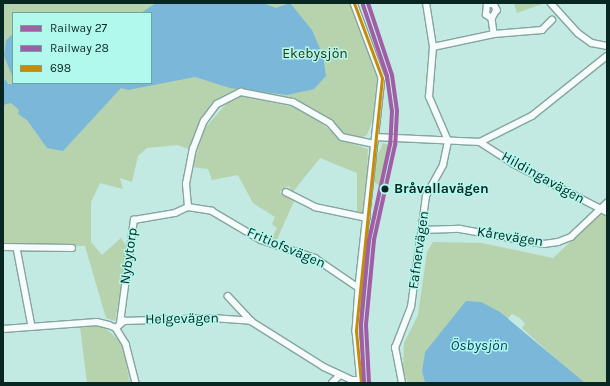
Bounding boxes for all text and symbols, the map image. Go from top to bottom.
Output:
legend [12,12,152,84]
text: Railway 27 [50,21,107,35]
text: Railway 28 [50,41,109,55]
park label: Ekebysjön [282,46,348,62]
text: 698 [50,61,71,75]
street label: Hildingavägen [499,148,587,208]
place label: Bråvallavägen [394,181,489,197]
marker: Bråvallavägen [379,183,391,195]
street label: Fafnervägen [405,210,433,290]
street label: Kårevägen [476,223,544,251]
street label: Fritiofsvägen [244,224,328,272]
street label: Nybytorp [117,227,141,285]
street label: Helgevägen [145,310,219,328]
water label: Ösbysjön [450,337,508,355]

